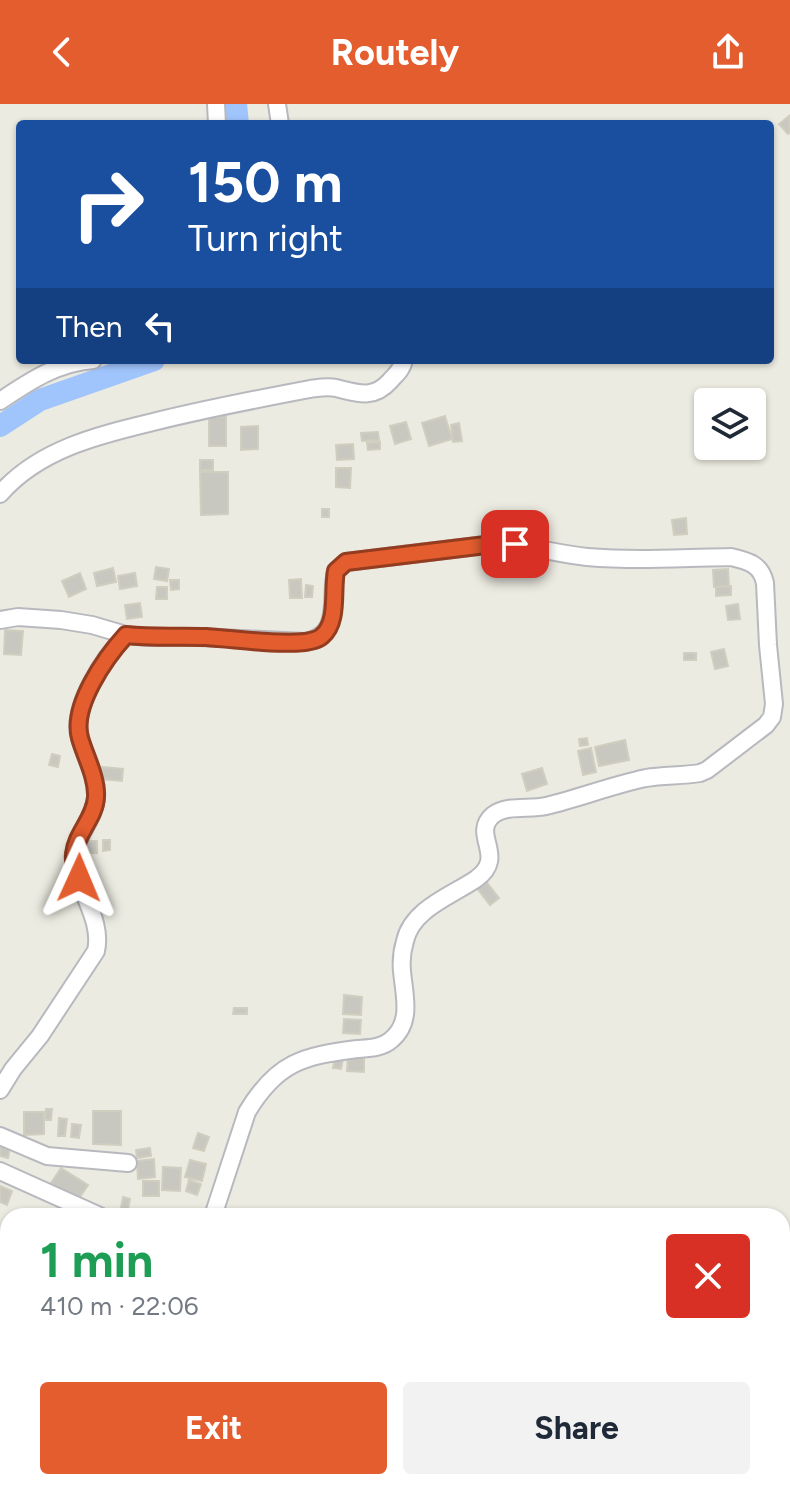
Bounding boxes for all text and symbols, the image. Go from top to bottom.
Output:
icon: back [40,30,84,74]
icon: share [706,30,750,74]
text: Routely [331,31,459,74]
text: 150 m [188,149,343,216]
icon: right [56,152,160,256]
text: Turn right [188,217,343,260]
icon: left [138,304,182,348]
text: Then [56,308,122,345]
map controls [694,388,766,460]
button: layers [694,388,766,460]
pin [481,510,549,578]
icon: arrive [493,522,537,566]
position arrow [37,836,121,920]
text: 1 min [40,1231,153,1289]
button: close [666,1234,750,1318]
text: 410 m · 22:06 [40,1290,199,1322]
button: Exit [40,1382,387,1474]
button: Share [403,1382,750,1474]

